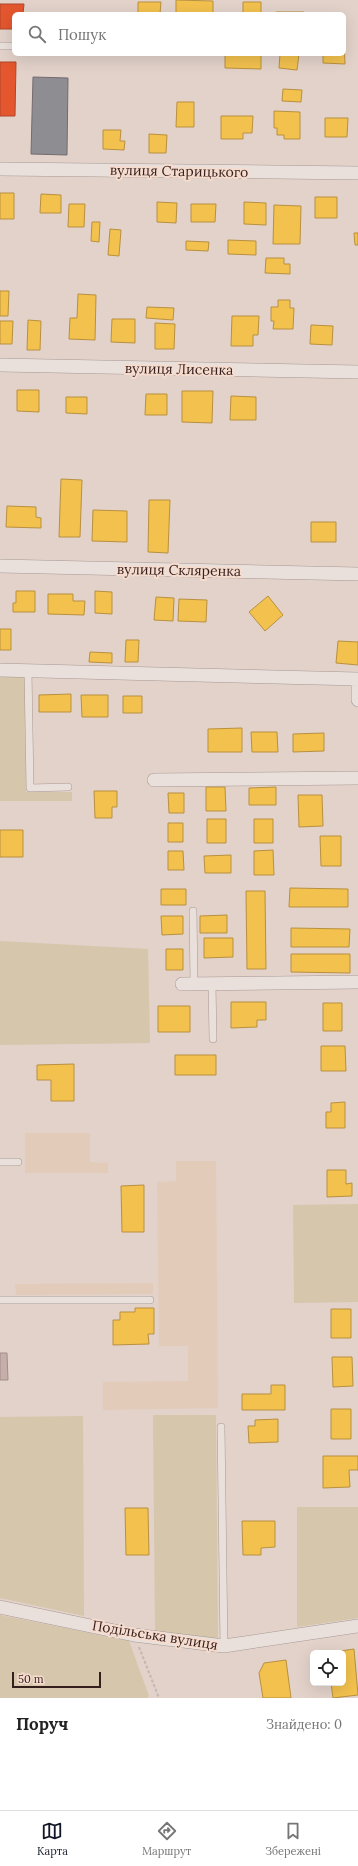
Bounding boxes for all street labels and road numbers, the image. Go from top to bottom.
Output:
street label: вулиця Старицького [110,161,248,181]
street label: вулиця Лисенка [125,359,233,379]
street label: вулиця Скляренка [117,560,241,580]
street label: Подільська вулиця [91,1616,219,1654]

